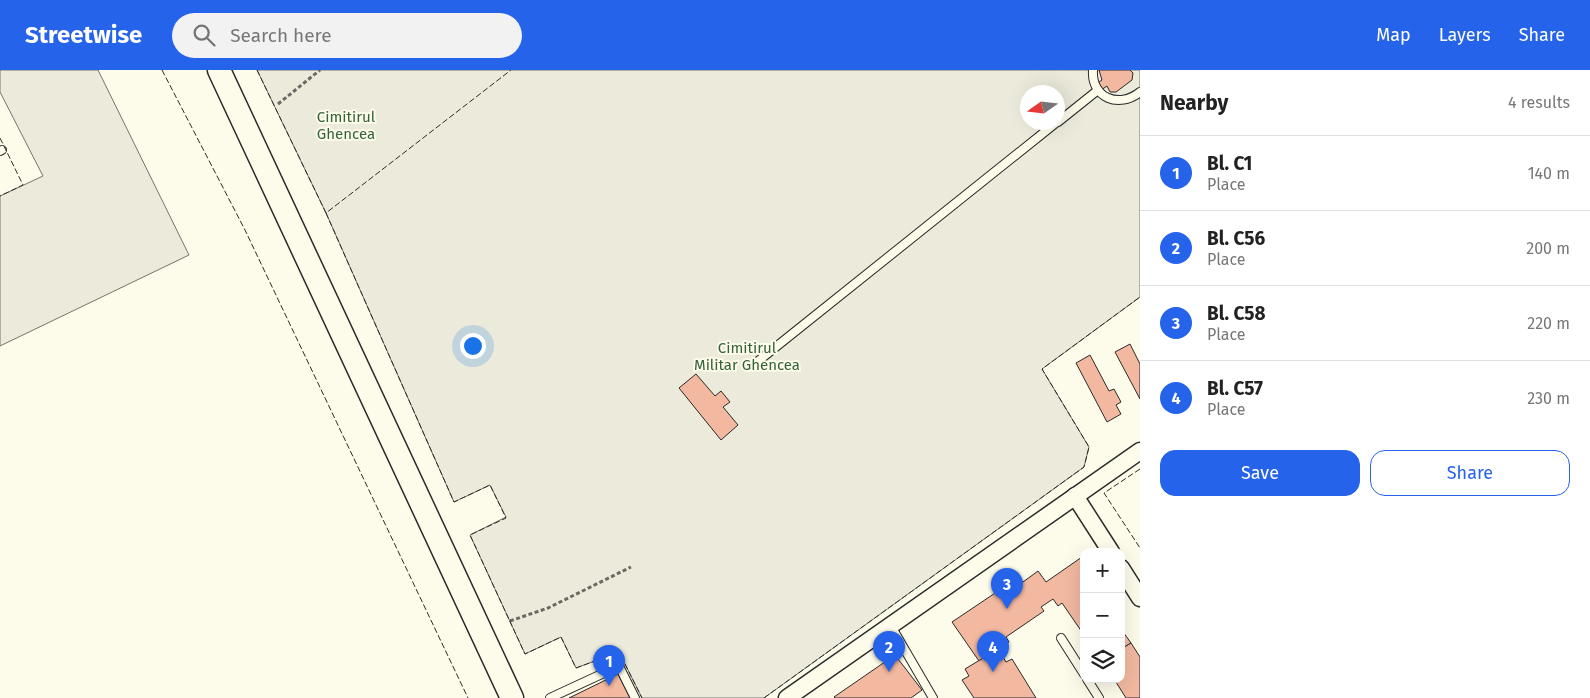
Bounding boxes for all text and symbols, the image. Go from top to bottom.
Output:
search box [172,13,522,58]
text: Streetwise [25,21,142,49]
icon: search [190,21,218,49]
text: Search here [230,24,332,47]
text: Map [1376,24,1411,46]
text: Layers [1439,24,1491,46]
text: Share [1519,24,1565,46]
north arrow [1020,85,1065,130]
text: Nearby [1160,90,1228,116]
text: 4 results [1508,93,1570,112]
park label: Cimitirul Ghencea [317,108,376,143]
text: Bl. C1 [1207,152,1252,175]
text: 1 [1172,164,1180,183]
text: 140 m [1528,164,1570,183]
text: Place [1207,175,1246,194]
text: Bl. C56 [1207,227,1265,250]
text: 2 [1172,239,1180,258]
text: 200 m [1526,239,1570,258]
text: Place [1207,250,1246,269]
text: Bl. C58 [1207,302,1266,325]
text: 3 [1172,314,1180,333]
text: 220 m [1527,314,1570,333]
text: Place [1207,325,1246,344]
your location [460,333,486,359]
park label: Cimitirul Militar Ghencea [694,339,800,374]
text: Bl. C57 [1207,377,1263,400]
text: 4 [1171,389,1181,408]
text: 230 m [1527,389,1570,408]
text: Place [1207,400,1246,419]
button: Save [1160,450,1360,496]
button: Share [1370,450,1570,496]
map controls [1080,548,1125,683]
button: + [1080,548,1125,593]
pin: 3 [991,568,1023,609]
button: − [1080,593,1125,638]
pin: 2 [873,631,905,672]
pin: 4 [977,631,1009,672]
button: layers [1080,638,1125,683]
pin: 1 [593,645,625,686]

